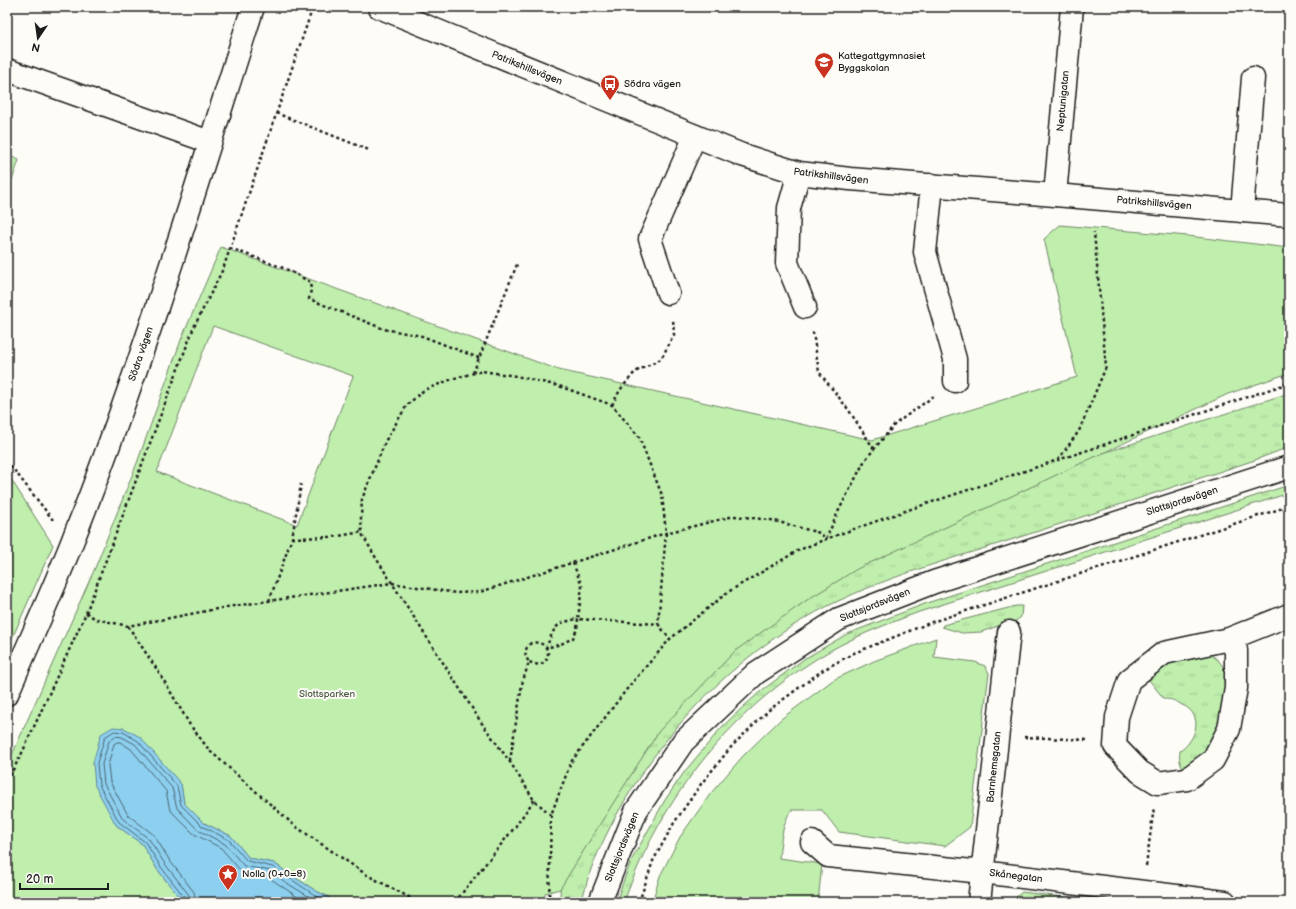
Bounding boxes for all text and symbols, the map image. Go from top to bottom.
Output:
north arrow [18,18,58,58]
text: N [30,40,41,55]
street label: Patrikshillsvägen [490,48,565,88]
place label: Kattegattgymnasiet Byggskolan [838,50,925,74]
school or university icon: Kattegattgymnasiet Byggskolan [813,51,835,79]
street label: Neptunigatan [1054,70,1072,132]
bus stop icon: Södra vägen [599,73,621,101]
place label: Södra vägen [624,78,681,90]
street label: Patrikshillsvägen [793,165,870,187]
street label: Patrikshillsvägen [1116,194,1192,212]
street label: Södra vägen [126,325,156,383]
street label: Slottsjordsvägen [1145,484,1220,518]
street label: Slottsjordsvägen [838,585,912,625]
park label: Slottsparken [299,688,355,700]
street label: Barnhemsgatan [984,730,1004,803]
street label: Slottsjordsvägen [602,810,642,884]
place icon: Nolla (0+0=8) [217,863,239,891]
scale bar [20,865,108,891]
street label: Skånegatan [989,867,1044,885]
place label: Nolla (0+0=8) [242,868,306,880]
text: 20 m [26,872,53,887]

